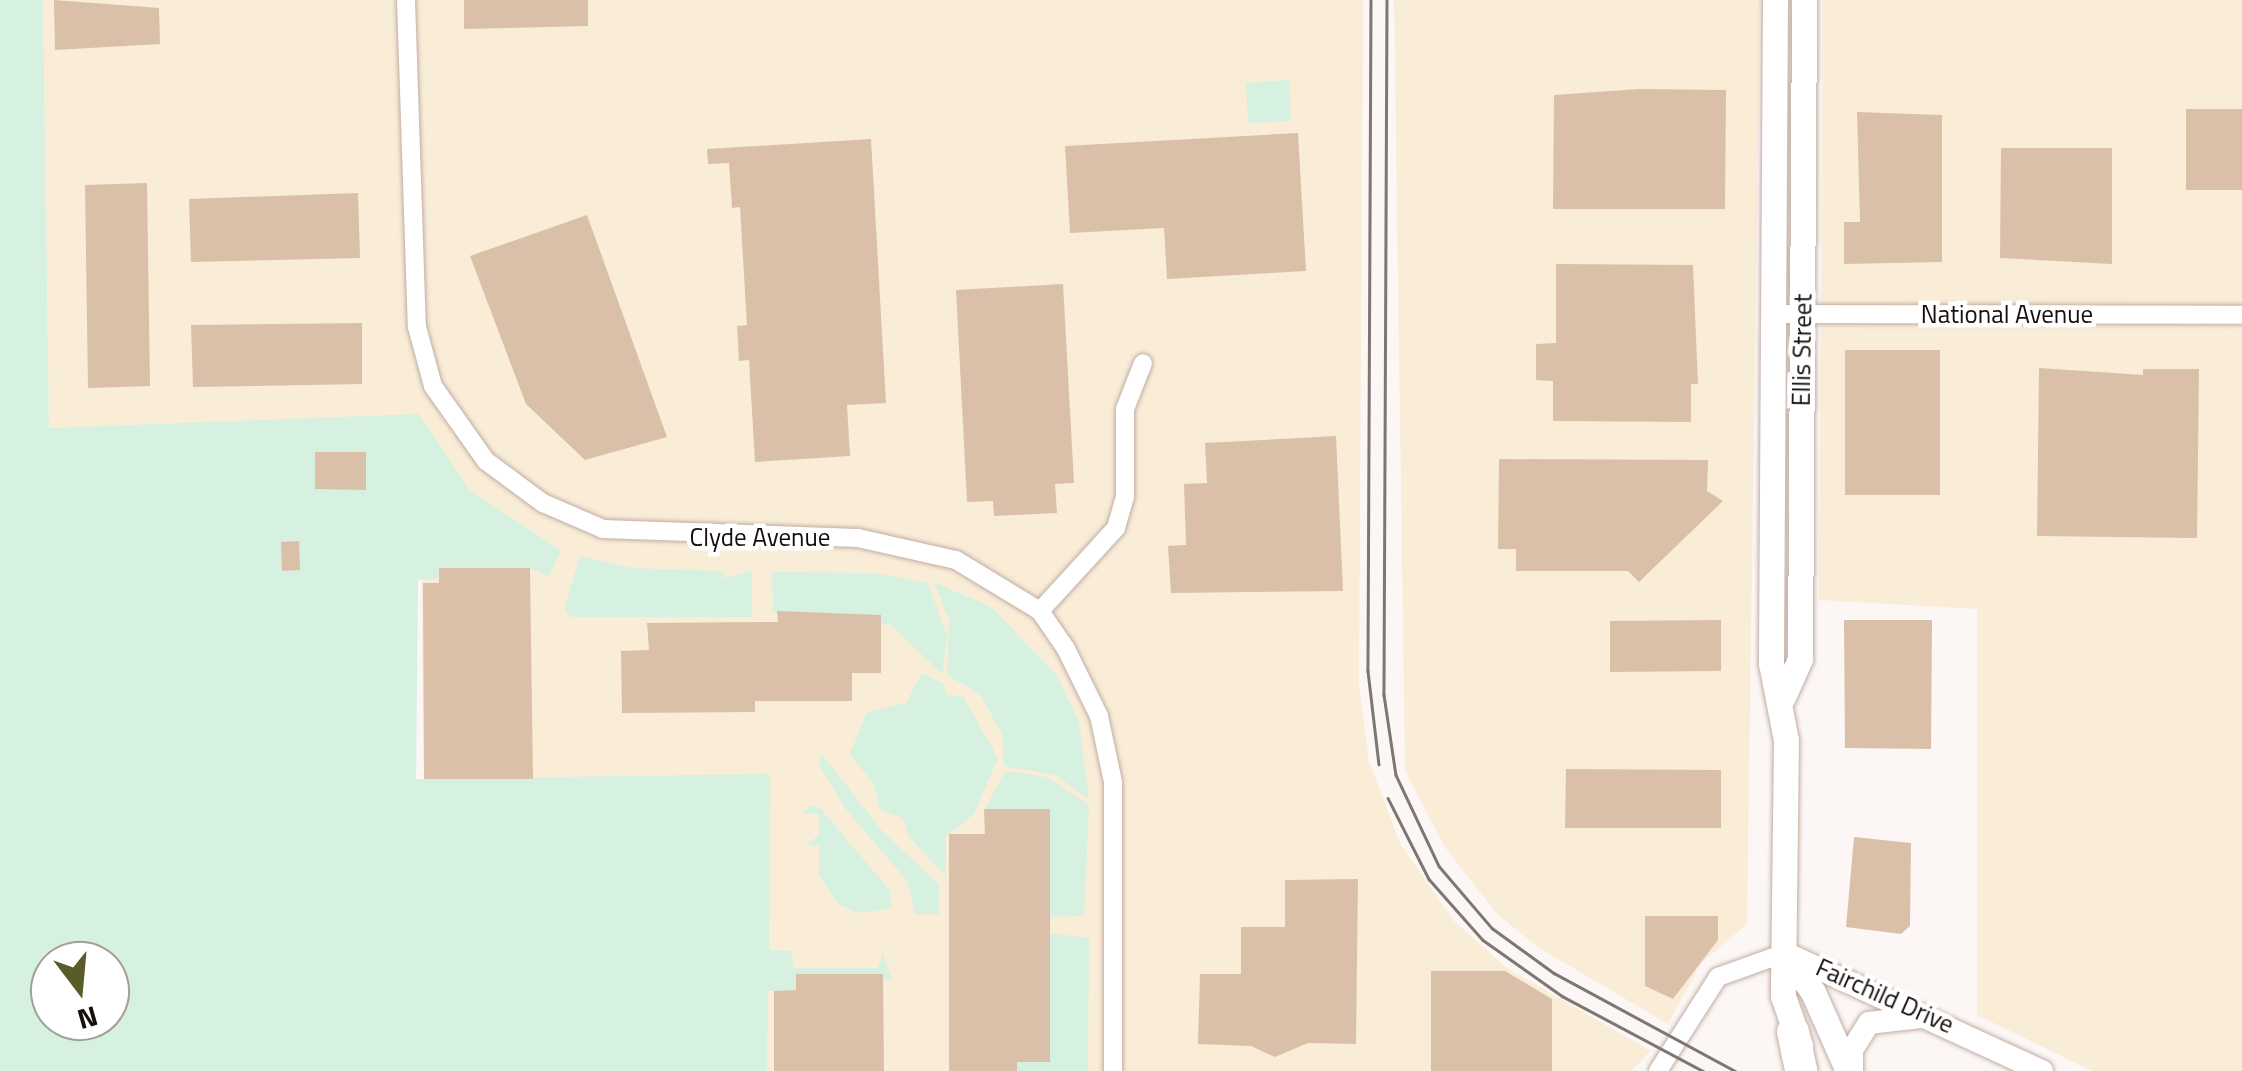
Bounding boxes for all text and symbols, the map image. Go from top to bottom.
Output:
street label: Ellis Street [1786,294,1818,406]
street label: National Avenue [1921,299,2093,329]
street label: Clyde Avenue [690,522,830,552]
north arrow [30,941,130,1041]
street label: Fairchild Drive [1811,952,1959,1040]
text: N [73,995,103,1042]

